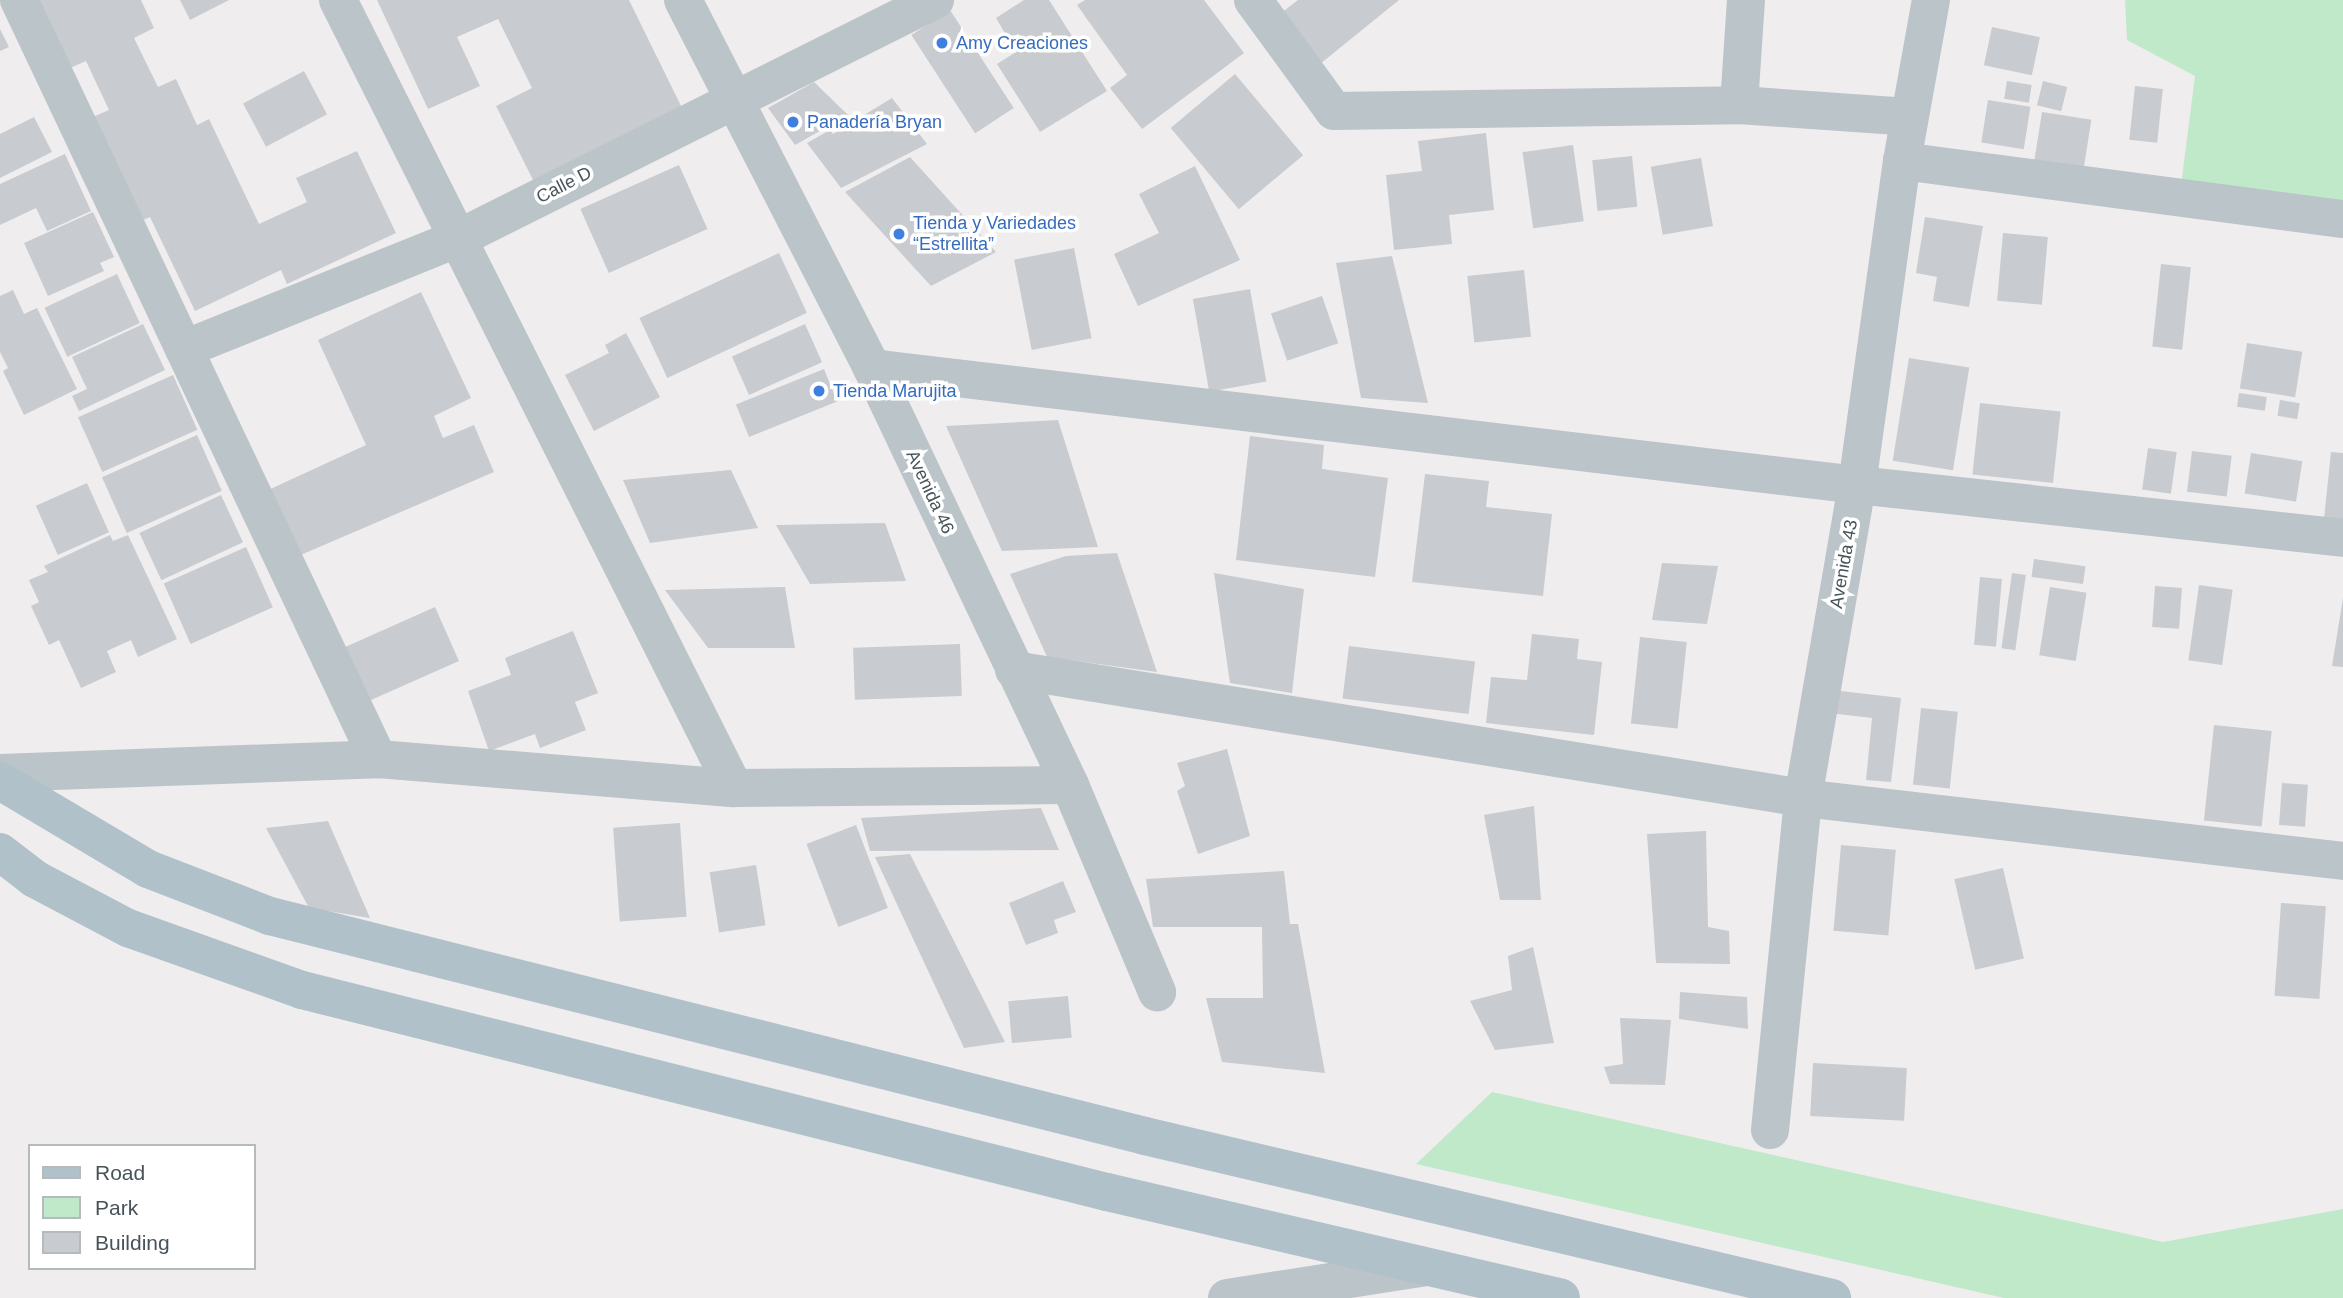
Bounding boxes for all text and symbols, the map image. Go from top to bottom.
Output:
place label: Amy Creaciones [956,32,1088,54]
marker: Amy Creaciones [934,35,950,51]
place label: Panadería Bryan [807,111,942,133]
marker: Panadería Bryan [785,114,801,130]
street label: Calle D [533,162,595,208]
place label: Tienda y Variedades “Estrellita” [913,213,1076,256]
marker: Tienda y Variedades “Estrellita” [891,226,907,242]
place label: Tienda Marujita [833,380,956,402]
marker: Tienda Marujita [811,383,827,399]
street label: Avenida 46 [901,447,959,537]
street label: Avenida 43 [1826,518,1862,610]
legend [28,1144,256,1270]
text: Road [95,1161,145,1184]
text: Park [95,1196,138,1219]
text: Building [95,1231,170,1254]

